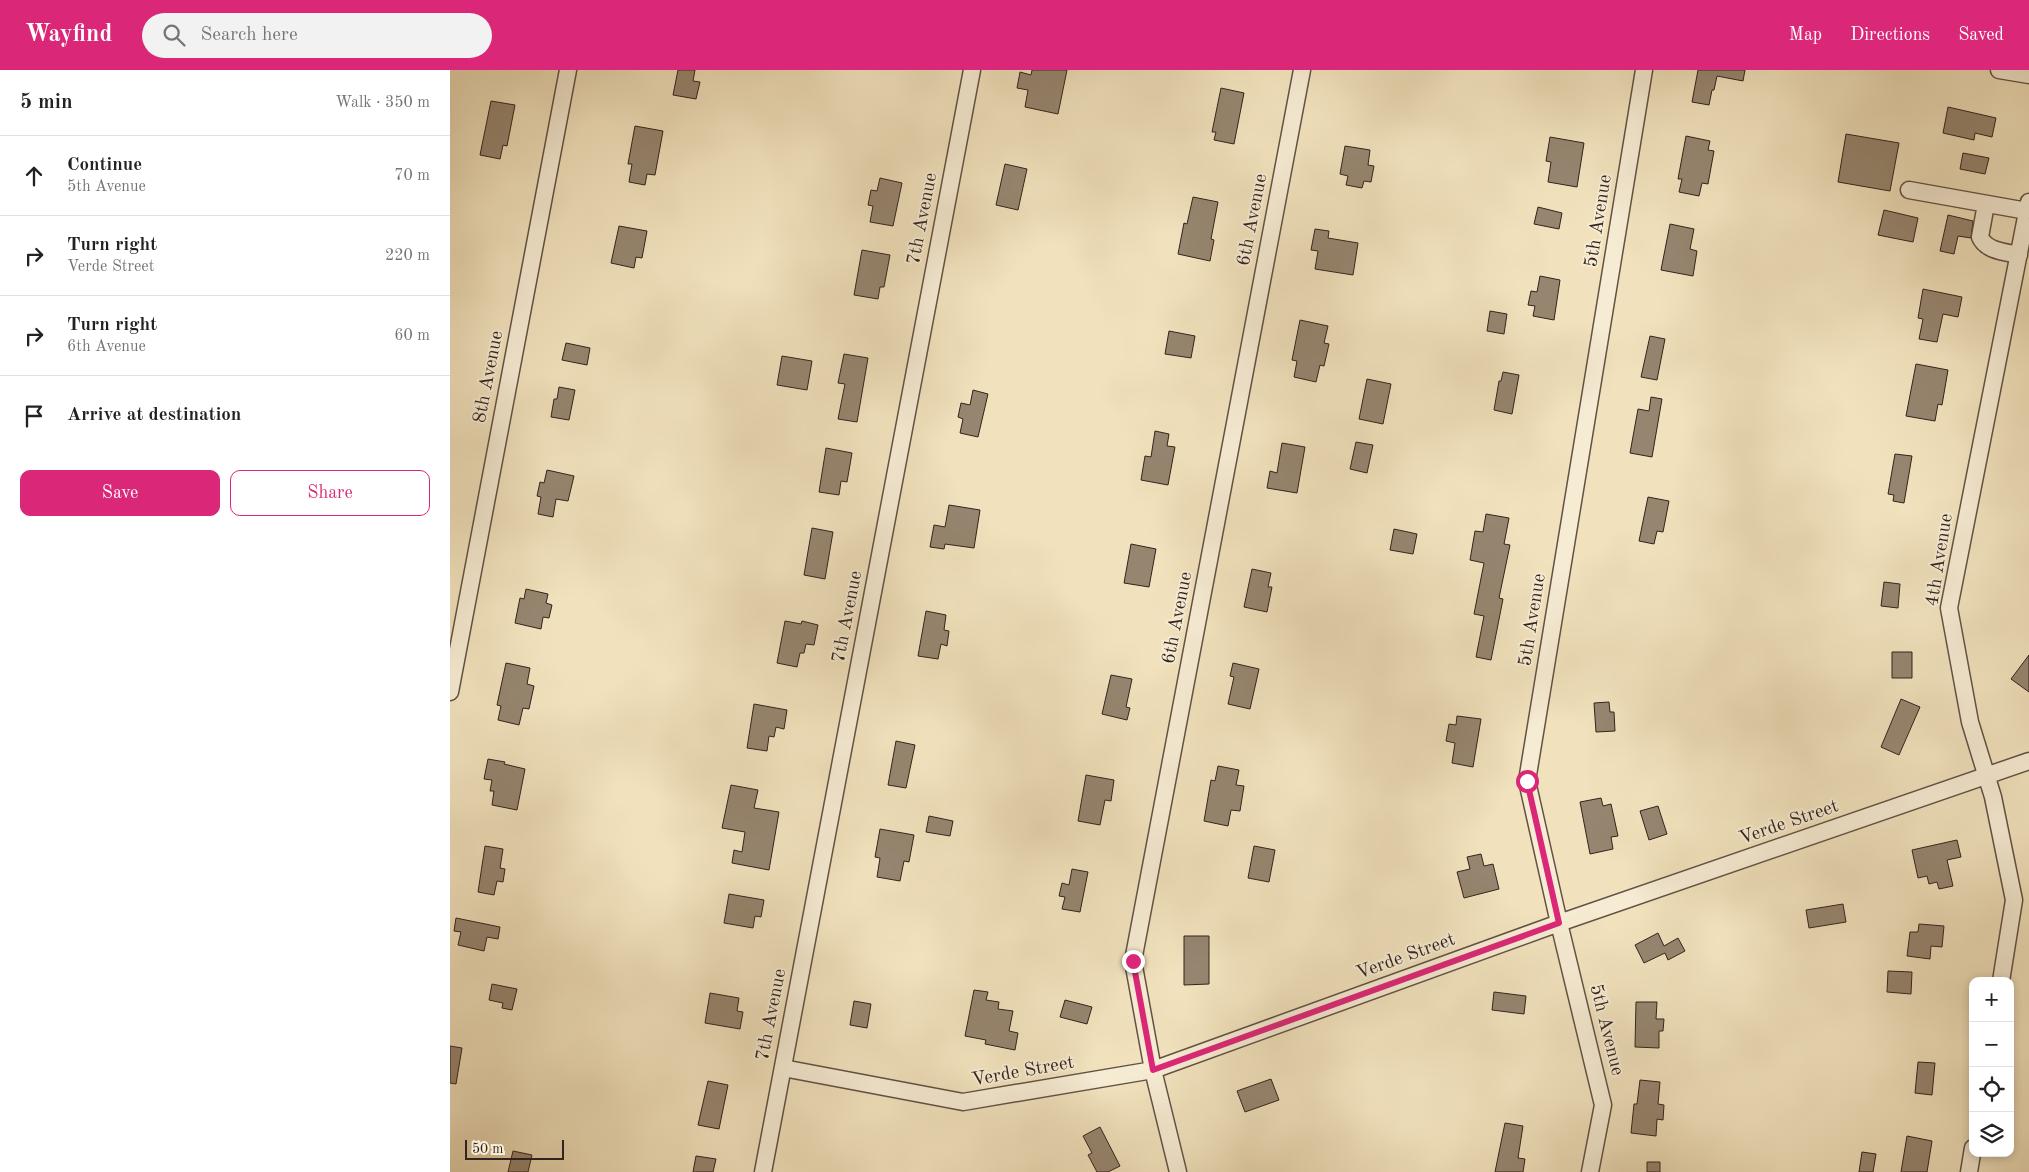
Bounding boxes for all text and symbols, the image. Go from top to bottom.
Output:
search box [142,13,492,58]
icon: search [160,21,188,49]
text: Wayfind [25,23,112,47]
text: Search here [200,26,298,45]
text: Map [1789,26,1822,44]
text: Directions [1850,26,1930,44]
text: Saved [1958,26,2004,44]
text: 5 min [20,92,73,113]
text: Walk · 350 m [335,95,430,111]
text: Continue [67,156,142,175]
icon: ahead [20,162,48,190]
text: 70 m [394,168,430,184]
street label: 7th Avenue [905,171,941,267]
street label: 6th Avenue [1235,172,1271,268]
street label: 5th Avenue [1582,173,1616,269]
text: 5th Avenue [67,179,146,195]
text: Turn right [67,236,157,255]
icon: right [20,242,48,270]
text: 220 m [385,248,430,264]
text: Verde Street [67,259,154,275]
text: Turn right [67,316,157,335]
icon: right [20,322,48,350]
text: 60 m [394,328,430,344]
street label: 8th Avenue [471,329,507,425]
text: 6th Avenue [67,339,146,355]
icon: arrive [20,402,48,430]
text: Arrive at destination [67,406,241,425]
button: Save [20,470,220,516]
button: Share [230,470,430,516]
street label: 4th Avenue [1923,512,1957,608]
street label: 7th Avenue [830,569,866,665]
street label: 6th Avenue [1160,570,1196,666]
street label: 5th Avenue [1516,572,1550,668]
route start [1516,770,1539,793]
street label: Verde Street [1737,797,1841,849]
street label: Verde Street [1354,930,1458,984]
route end [1122,950,1145,973]
street label: 7th Avenue [754,967,790,1063]
map controls [1969,977,2014,1157]
button: + [1969,977,2014,1022]
street label: 5th Avenue [1585,982,1627,1078]
button: − [1969,1022,2014,1067]
street label: Verde Street [970,1054,1076,1090]
button: locate [1969,1067,2014,1112]
button: layers [1969,1112,2014,1157]
scale bar [465,1137,564,1160]
text: 50 m [472,1142,503,1156]

